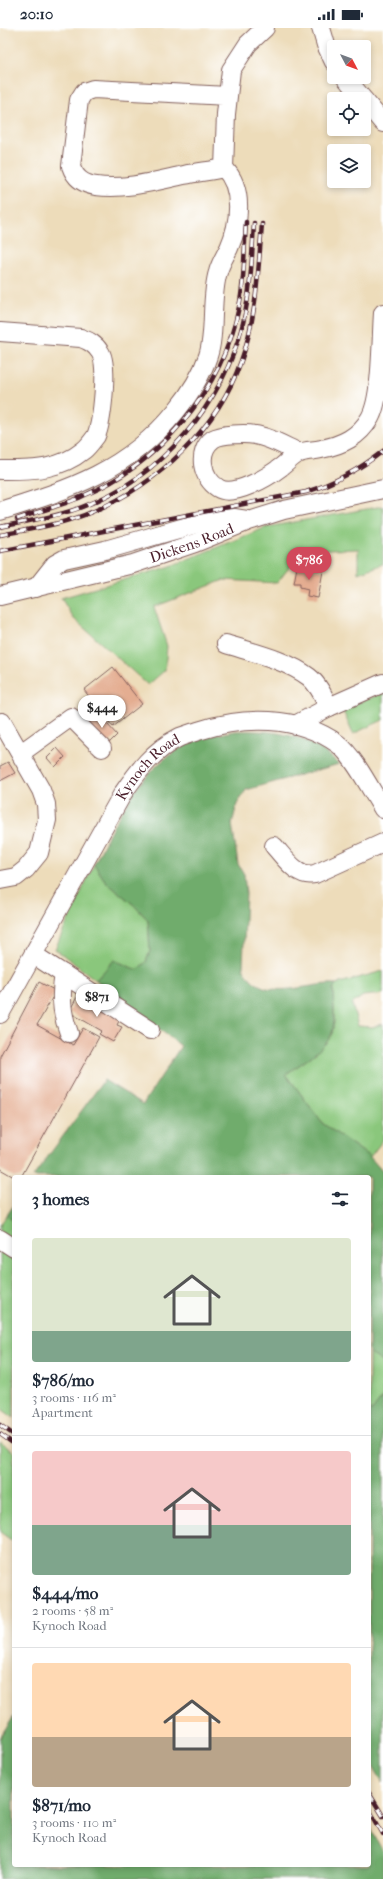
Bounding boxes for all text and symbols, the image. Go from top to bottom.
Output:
text: 20:10 [20,5,53,23]
north arrow [327,40,371,84]
map controls [327,40,371,188]
button: locate [327,92,371,136]
button: layers [327,144,371,188]
street label: Dickens Road [147,519,237,567]
pin: $786 [285,547,333,581]
text: $786 [296,552,323,567]
pin: $444 [78,695,126,729]
text: $444 [87,700,117,715]
street label: Kynoch Road [112,729,183,804]
pin: $871 [73,984,121,1018]
text: $871 [85,989,109,1004]
icon: filters [329,1188,351,1210]
text: 3 homes [32,1189,89,1209]
icon: home [156,1264,228,1336]
text: $786/mo [32,1370,94,1390]
text: 3 rooms · 116 m² [32,1390,116,1405]
text: Apartment [32,1405,93,1420]
icon: home [156,1477,228,1549]
text: $444/mo [32,1583,98,1603]
text: 2 rooms · 58 m² [32,1603,113,1618]
text: Kynoch Road [32,1618,107,1633]
icon: home [156,1689,228,1761]
text: $871/mo [32,1795,91,1815]
text: 3 rooms · 110 m² [32,1815,116,1830]
text: Kynoch Road [32,1830,107,1845]

